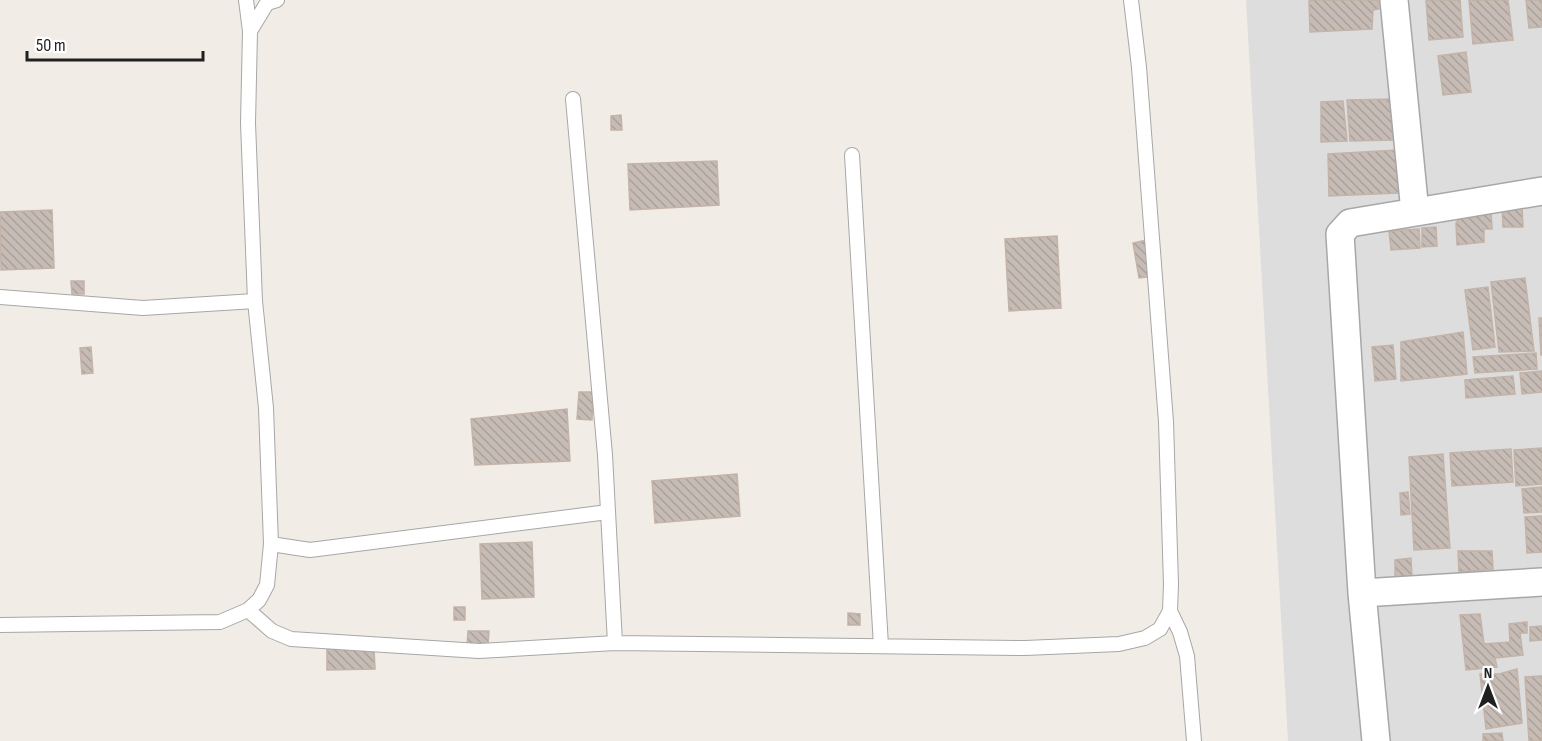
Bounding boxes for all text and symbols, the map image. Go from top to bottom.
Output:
scale bar [27,24,202,62]
text: 50 m [36,35,66,56]
north arrow [1458,657,1518,717]
text: N [1484,664,1492,683]

